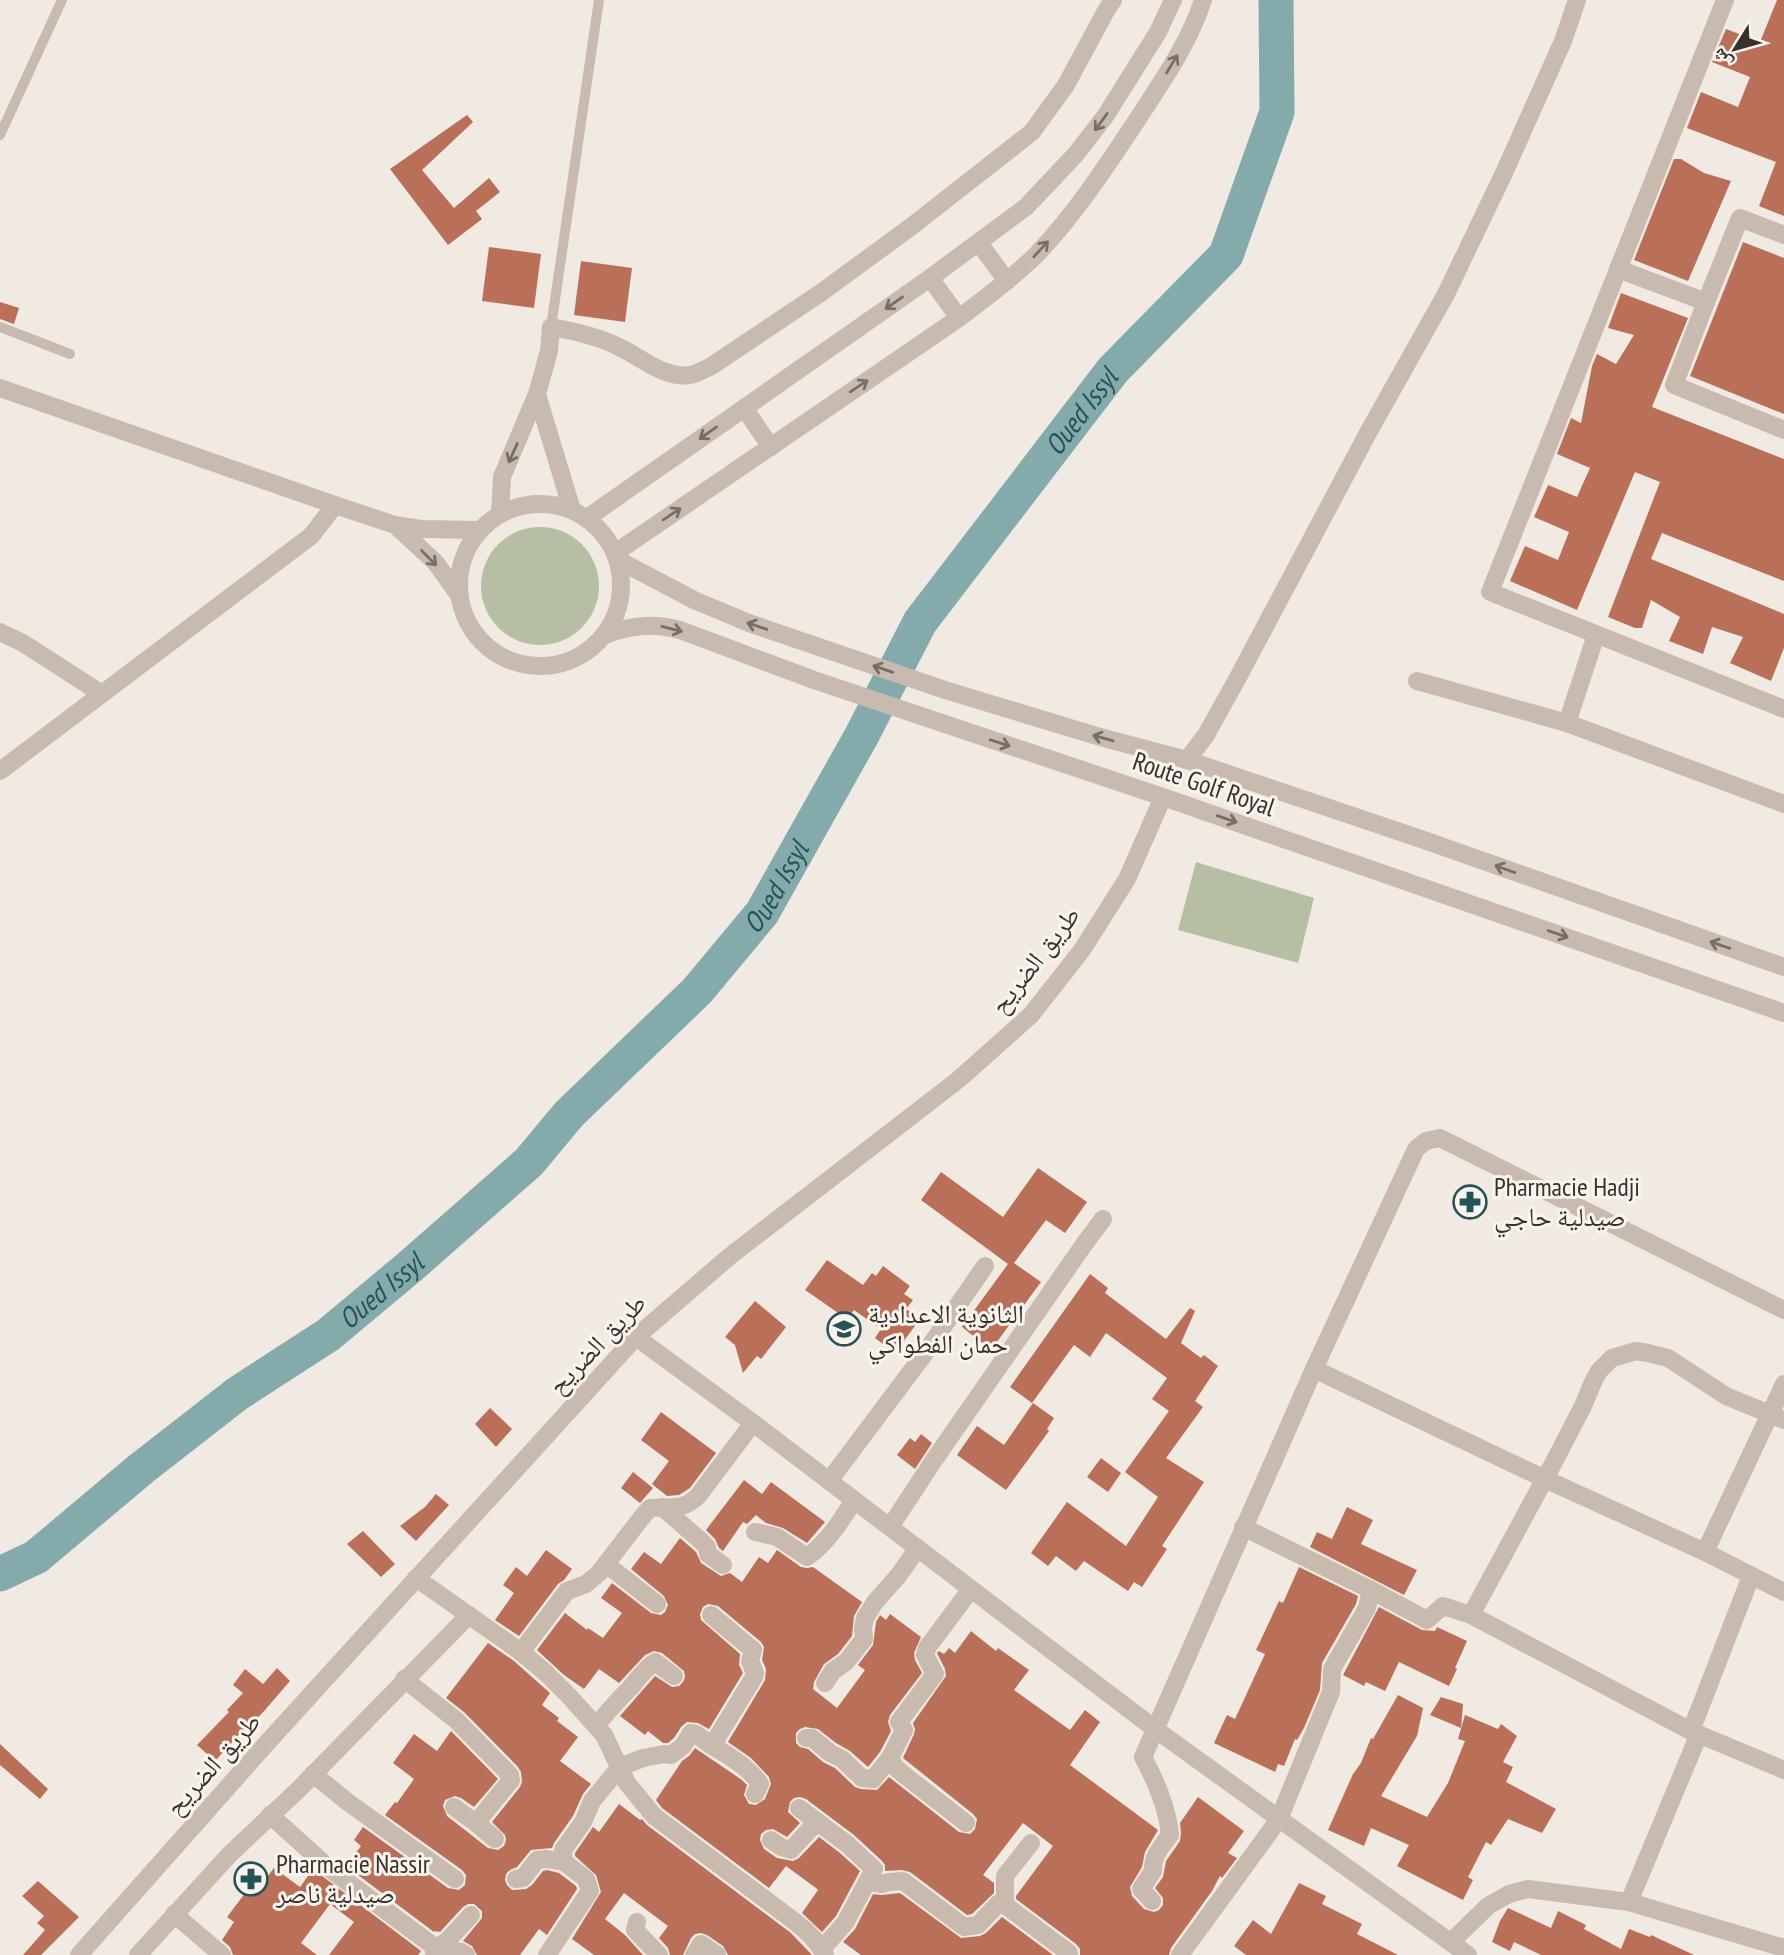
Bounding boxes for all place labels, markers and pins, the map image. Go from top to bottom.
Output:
place label: Pharmacie Hadji صيدلية حاجي [1494,1170,1640,1238]
pharmacy icon: Pharmacie Hadji صيدلية حاجي [1451,1183,1489,1221]
place label: الثانوية الاعدادية حمان الفطواكي [868,1297,1024,1365]
school or university icon: الثانوية الاعدادية حمان الفطواكي [825,1310,863,1348]
place label: Pharmacie Nassir صيدلية ناصر [275,1847,430,1910]
pharmacy icon: Pharmacie Nassir صيدلية ناصر [232,1860,270,1898]

